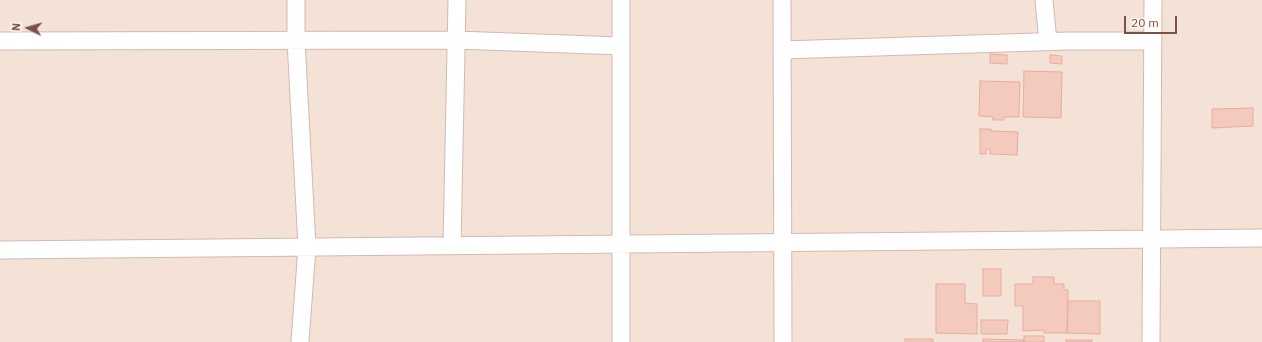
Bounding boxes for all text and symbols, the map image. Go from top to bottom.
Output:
north arrow [8,8,48,48]
scale bar [1126,8,1179,34]
text: 20 m [1131,15,1159,30]
text: N [9,22,23,32]

